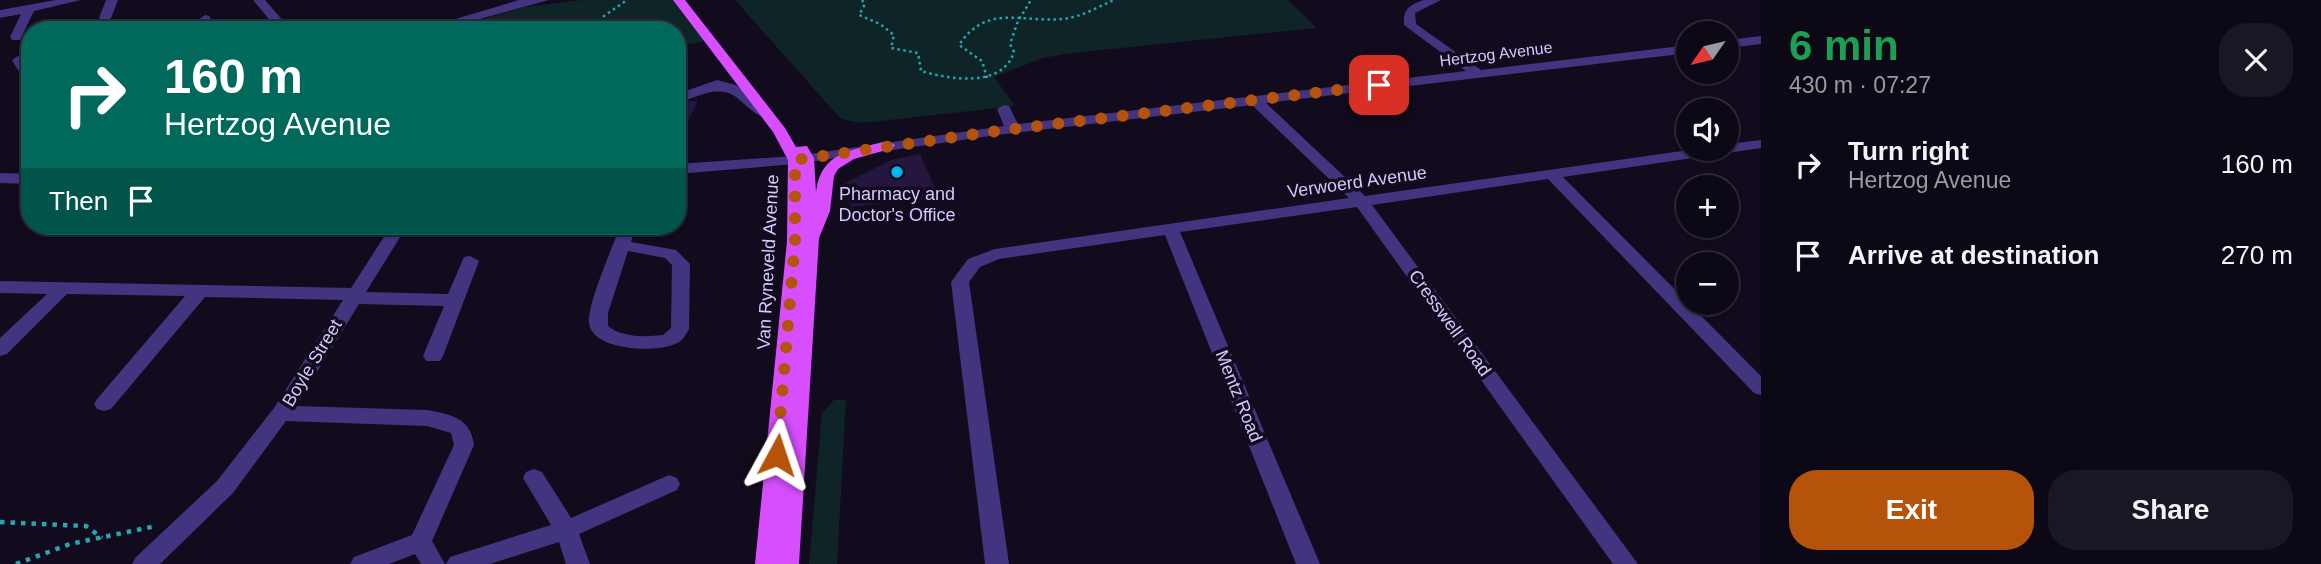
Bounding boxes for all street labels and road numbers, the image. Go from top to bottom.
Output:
street label: Hertzog Avenue [1439,39,1553,69]
street label: Verwoerd Avenue [1286,162,1428,202]
street label: Van Ryneveld Avenue [753,174,783,350]
street label: Cresswell Road [1405,266,1495,380]
street label: Boyle Street [278,316,346,410]
street label: Mentz Road [1212,347,1266,445]

